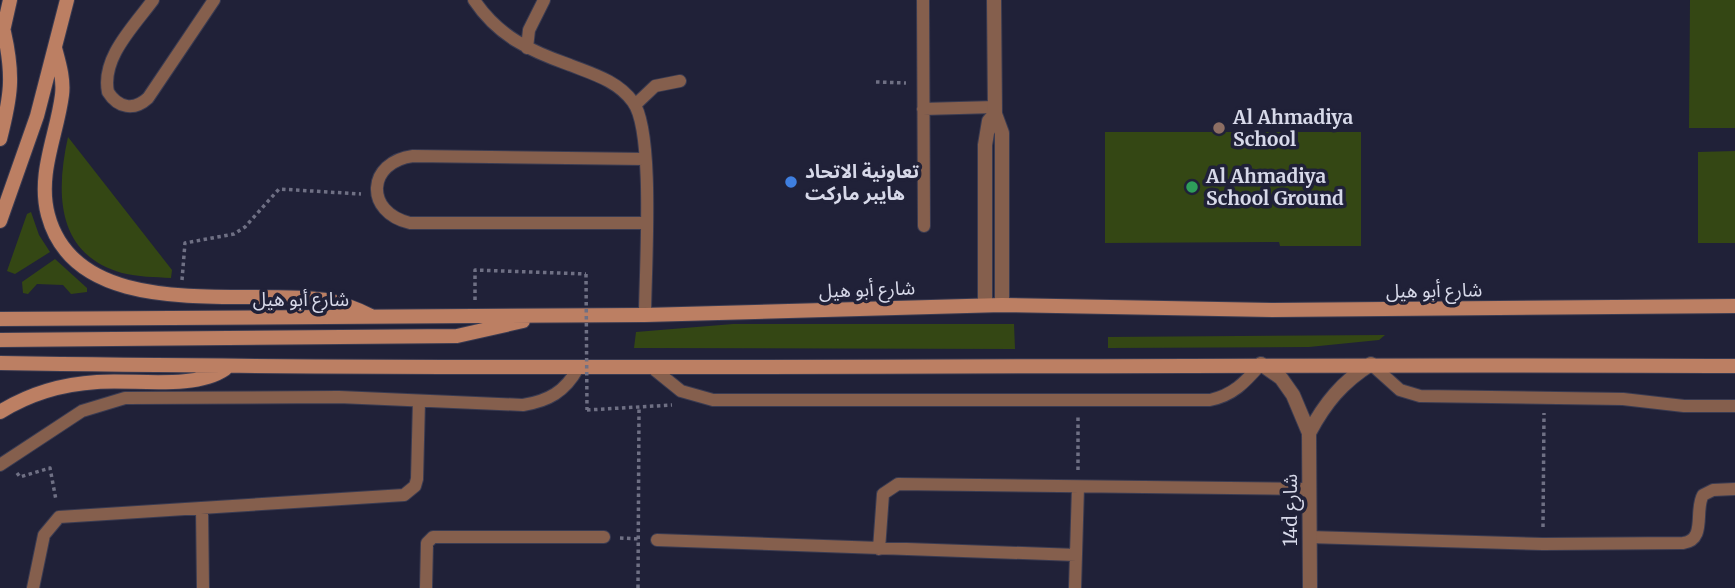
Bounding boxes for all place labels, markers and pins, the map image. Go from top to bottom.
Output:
place label: Al Ahmadiya School [1232,105,1353,151]
marker: Al Ahmadiya School [1211,120,1227,136]
place label: تعاونية الاتحاد هايبر ماركت [805,159,919,205]
place label: Al Ahmadiya School Ground [1205,164,1344,210]
marker: تعاونية الاتحاد هايبر ماركت [783,174,799,190]
marker: Al Ahmadiya School Ground [1184,179,1200,195]

